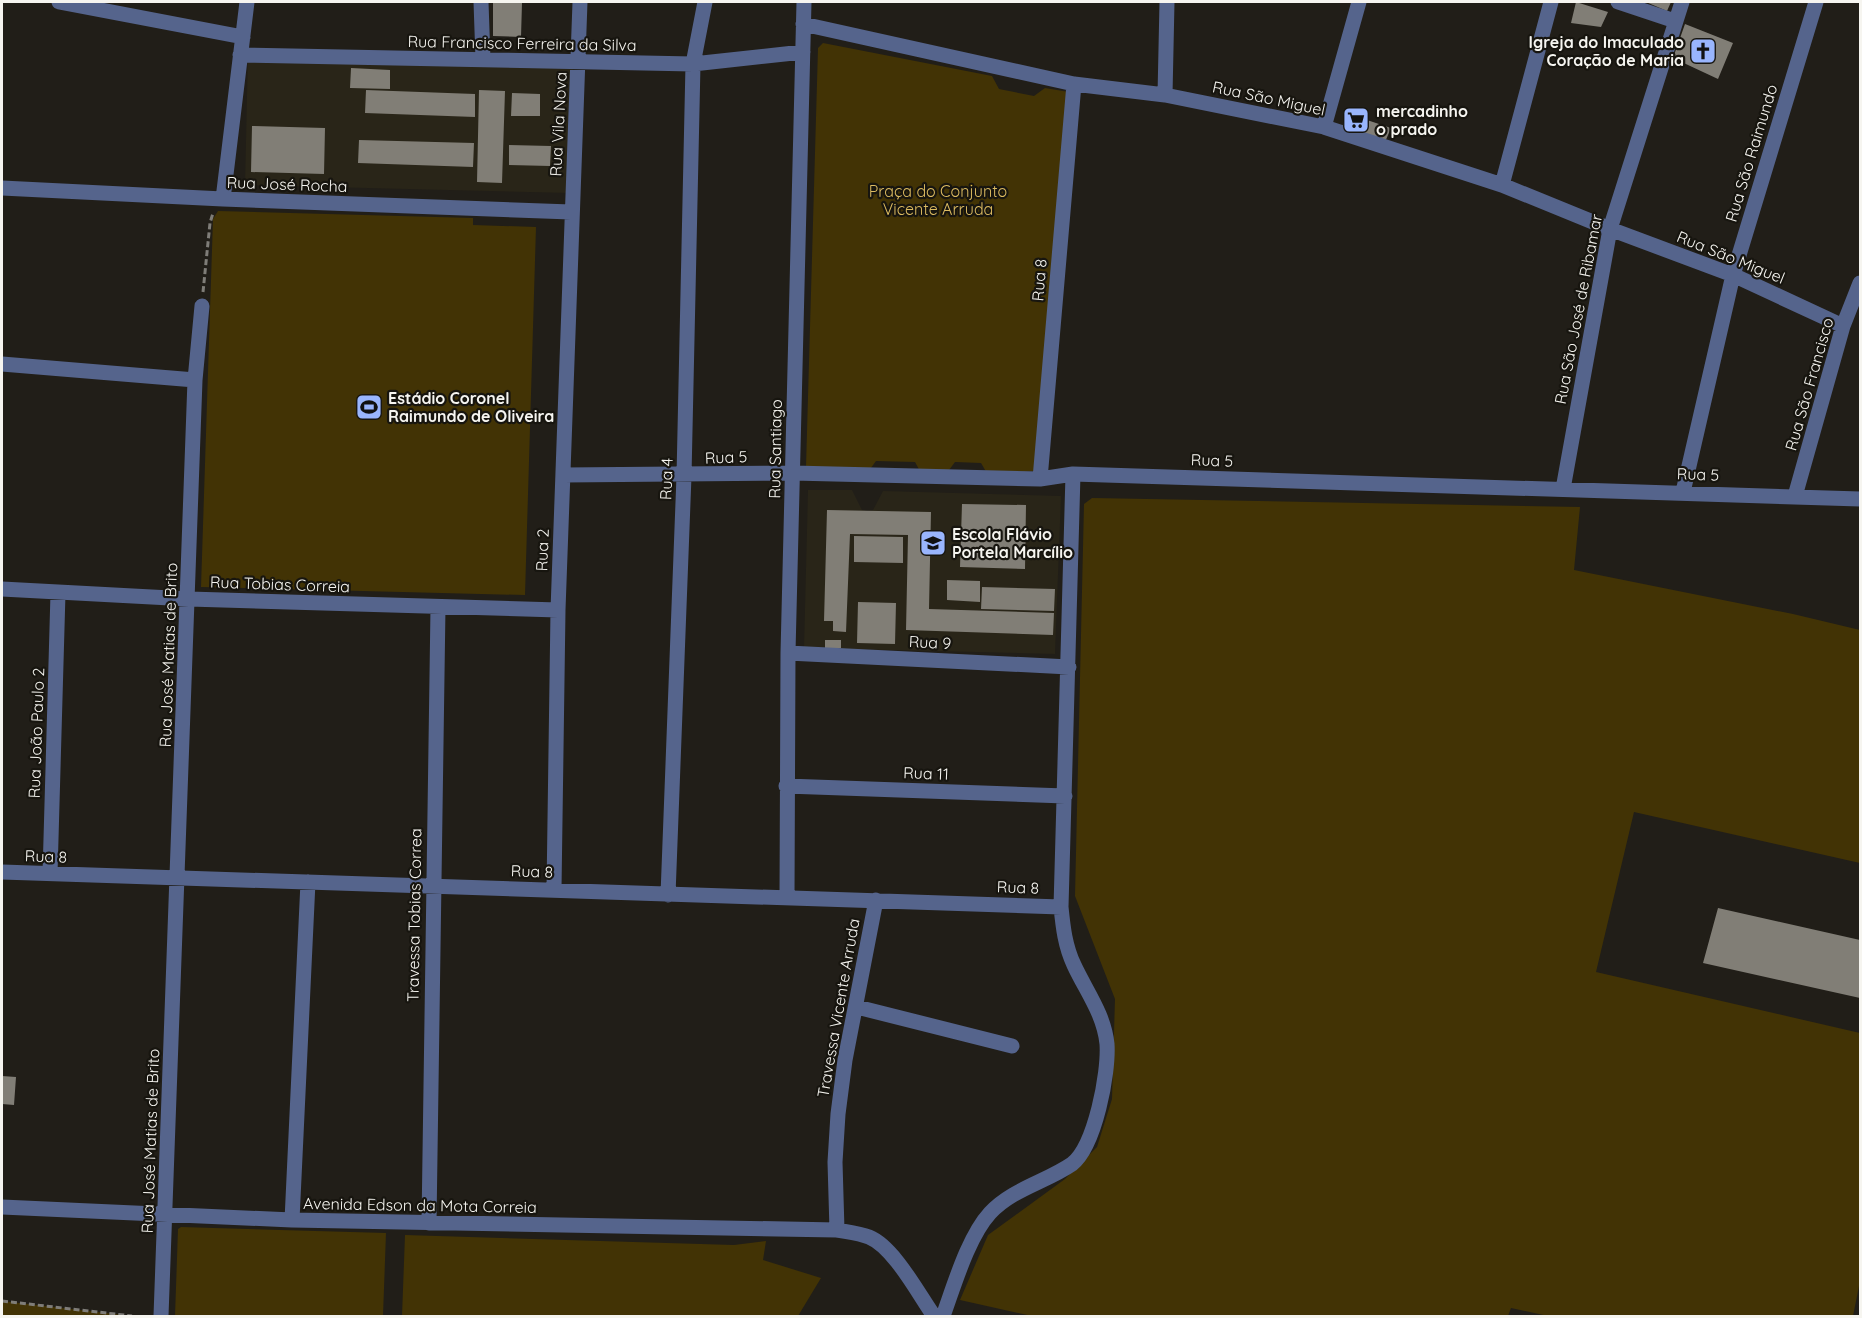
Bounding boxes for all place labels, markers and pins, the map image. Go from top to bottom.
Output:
place label: Igreja do Imaculado Coração de Maria [1529,32,1684,70]
church icon: Igreja do Imaculado Coração de Maria [1688,36,1718,66]
place label: mercadinho o prado [1376,101,1468,139]
supermarket icon: mercadinho o prado [1341,105,1371,135]
place label: Estádio Coronel Raimundo de Oliveira [388,388,554,426]
sports icon: Estádio Coronel Raimundo de Oliveira [354,392,384,422]
place label: Escola Flávio Portela Marcílio [952,524,1073,562]
school or university icon: Escola Flávio Portela Marcílio [918,528,948,558]

